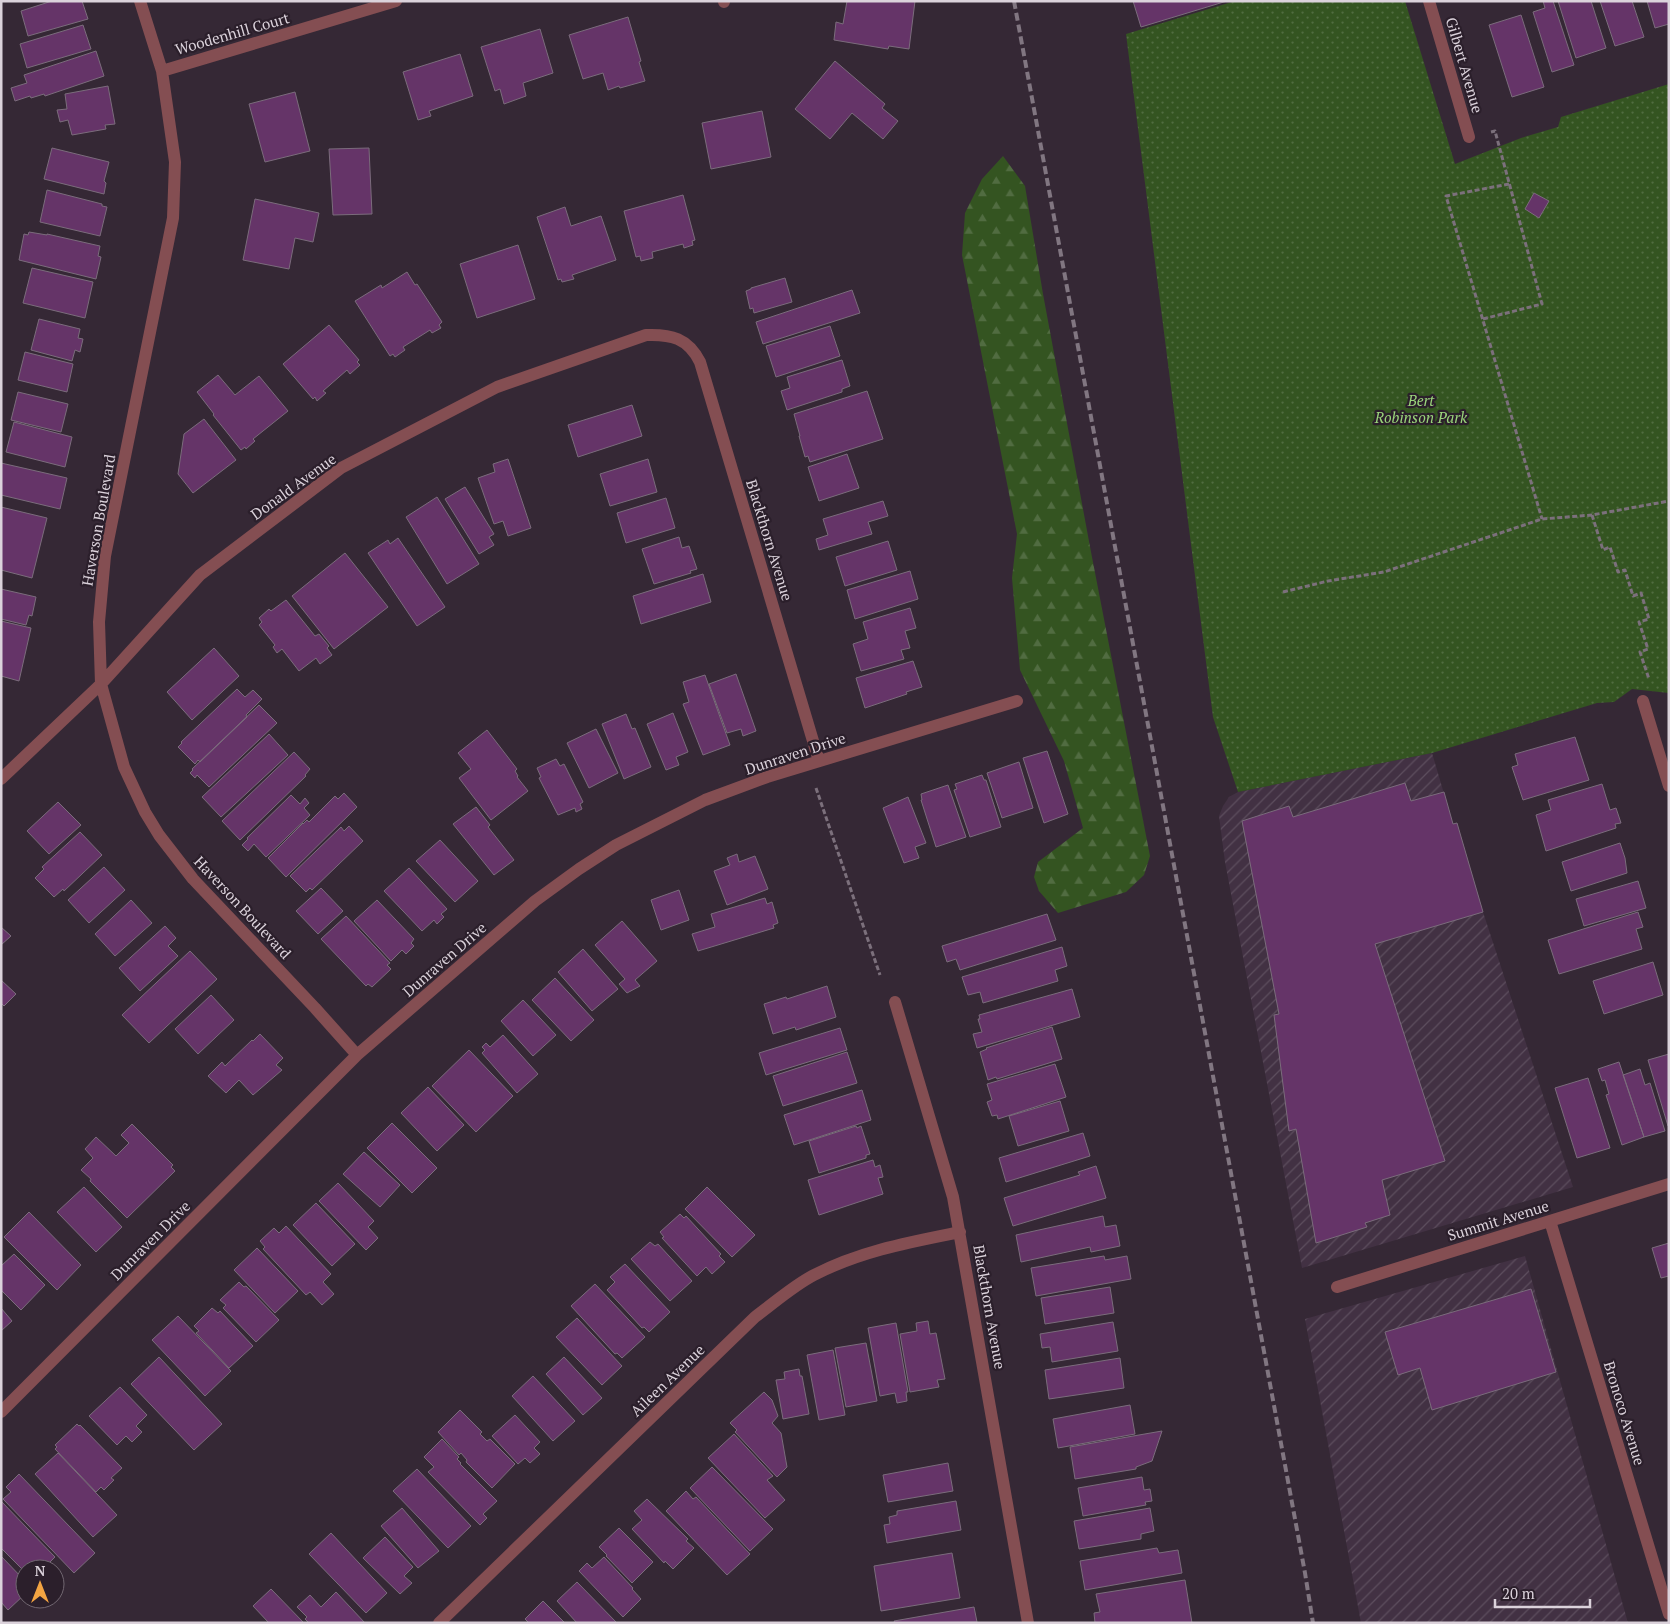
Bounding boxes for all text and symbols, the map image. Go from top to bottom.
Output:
street label: Woodenhill Court [173,7,292,59]
street label: Gilbert Avenue [1442,15,1488,115]
park label: Bert Robinson Park [1374,390,1468,427]
street label: Donald Avenue [246,448,340,524]
street label: Haverson Boulevard [77,452,119,588]
street label: Blackthorn Avenue [742,477,798,603]
street label: Dunraven Drive [742,727,848,779]
street label: Haverson Boulevard [190,851,296,963]
street label: Dunraven Drive [398,917,490,1001]
street label: Summit Avenue [1445,1195,1551,1245]
street label: Dunraven Drive [106,1196,194,1284]
street label: Blackthorn Avenue [969,1243,1011,1371]
street label: Aileen Avenue [626,1340,708,1420]
street label: Bronoco Avenue [1600,1358,1650,1468]
north arrow [15,1559,65,1609]
text: N [35,1561,46,1580]
scale bar [1495,1576,1590,1608]
text: 20 m [1502,1583,1535,1603]

